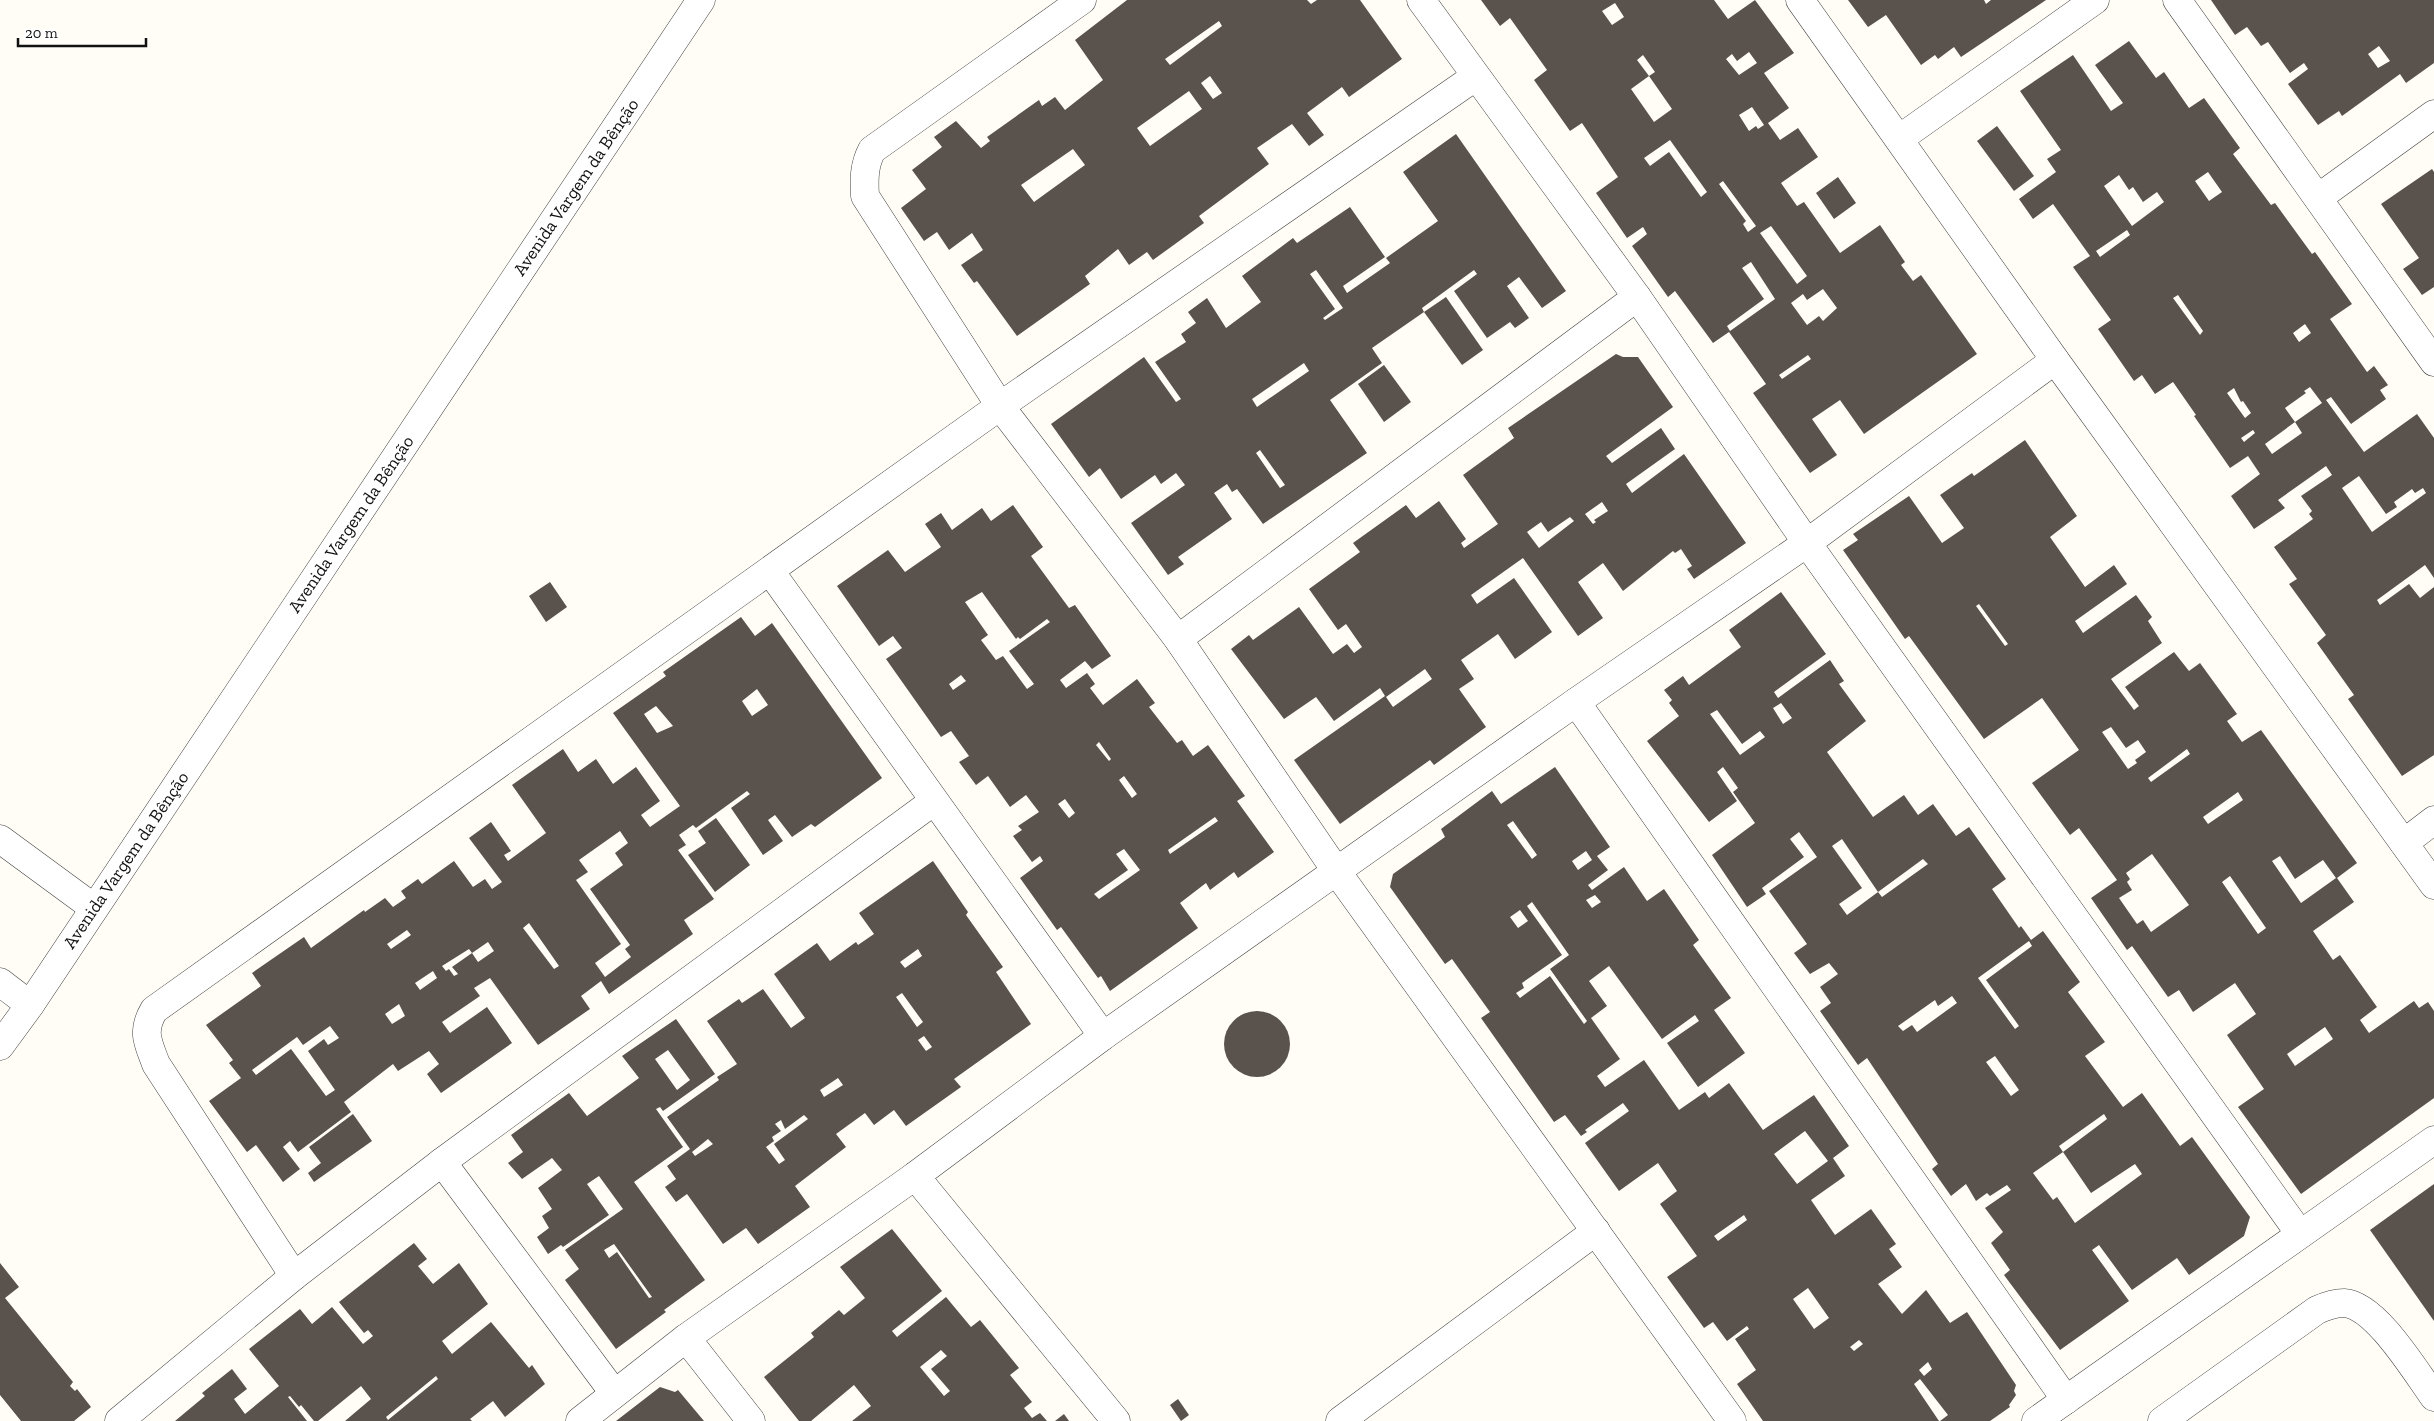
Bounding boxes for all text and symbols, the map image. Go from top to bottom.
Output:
scale bar [18,15,145,47]
text: 20 m [25,24,58,42]
street label: Avenida Vargem da Bênção [508,94,644,280]
street label: Avenida Vargem da Bênção [283,431,419,617]
street label: Avenida Vargem da Bênção [58,767,194,953]

